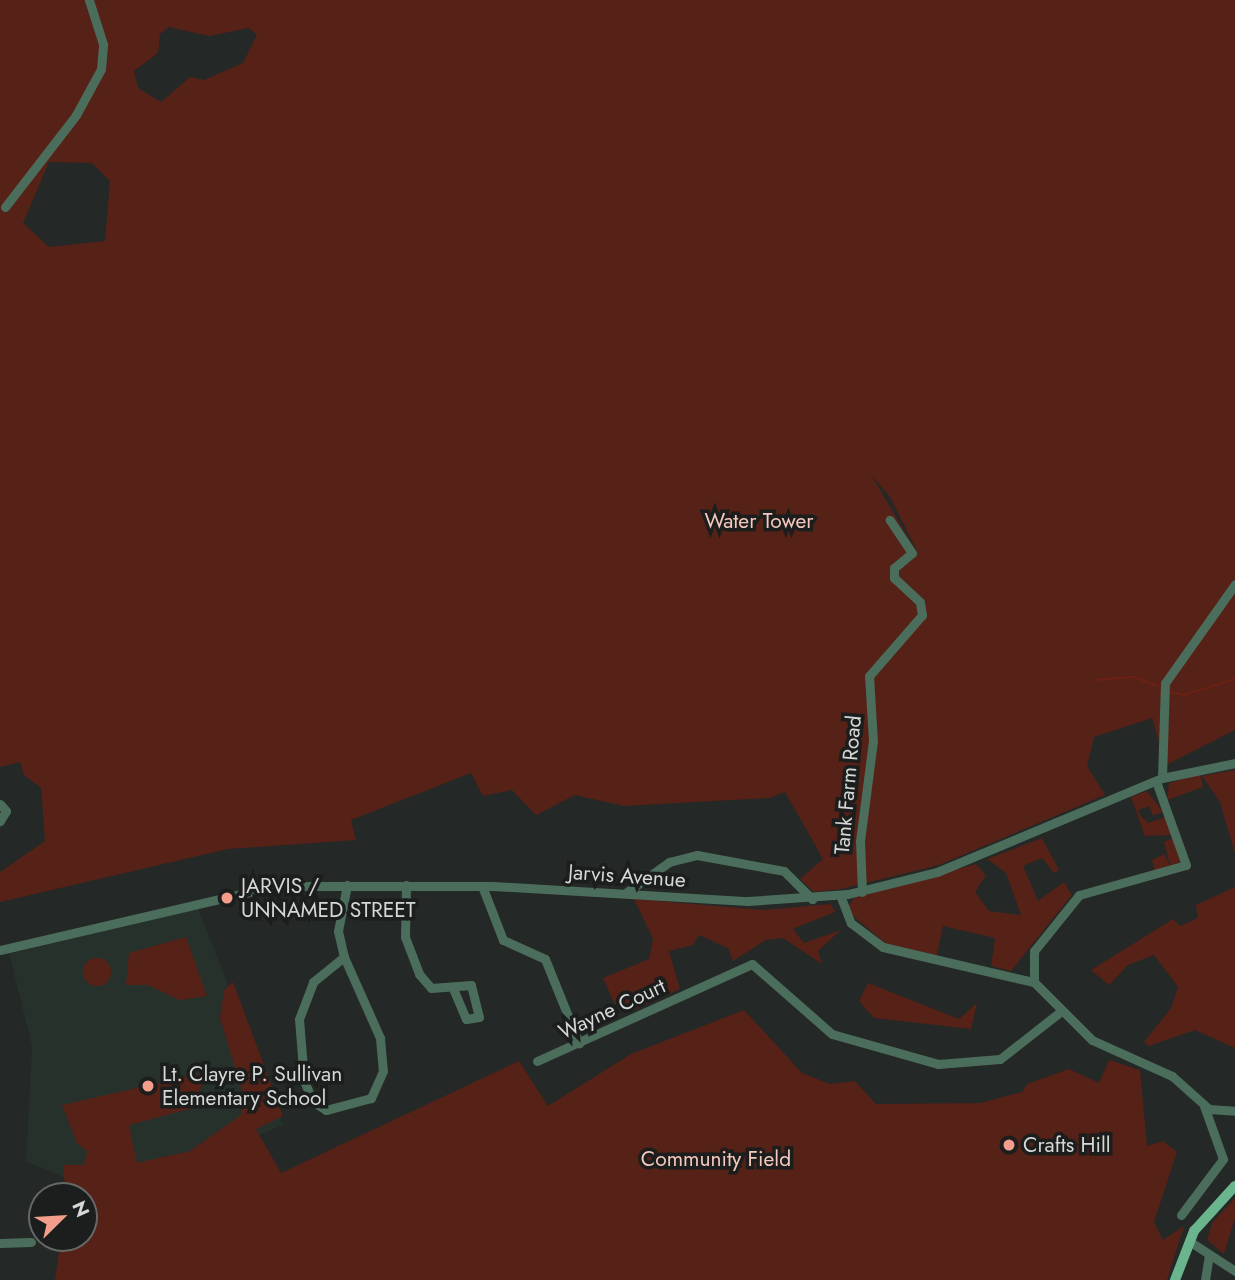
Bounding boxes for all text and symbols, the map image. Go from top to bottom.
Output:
park label: Water Tower [705,508,813,534]
street label: Tank Farm Road [829,714,867,856]
street label: Jarvis Avenue [567,859,687,893]
place label: JARVIS / UNNAMED STREET [241,873,416,923]
marker: JARVIS / UNNAMED STREET [219,890,235,906]
street label: Wayne Court [554,973,670,1045]
place label: Lt. Clayre P. Sullivan Elementary School [162,1061,342,1111]
marker: Lt. Clayre P. Sullivan Elementary School [140,1078,156,1094]
place label: Crafts Hill [1023,1132,1111,1158]
marker: Crafts Hill [1001,1137,1017,1153]
park label: Community Field [641,1146,791,1172]
north arrow [28,1182,98,1252]
text: N [65,1197,96,1221]

